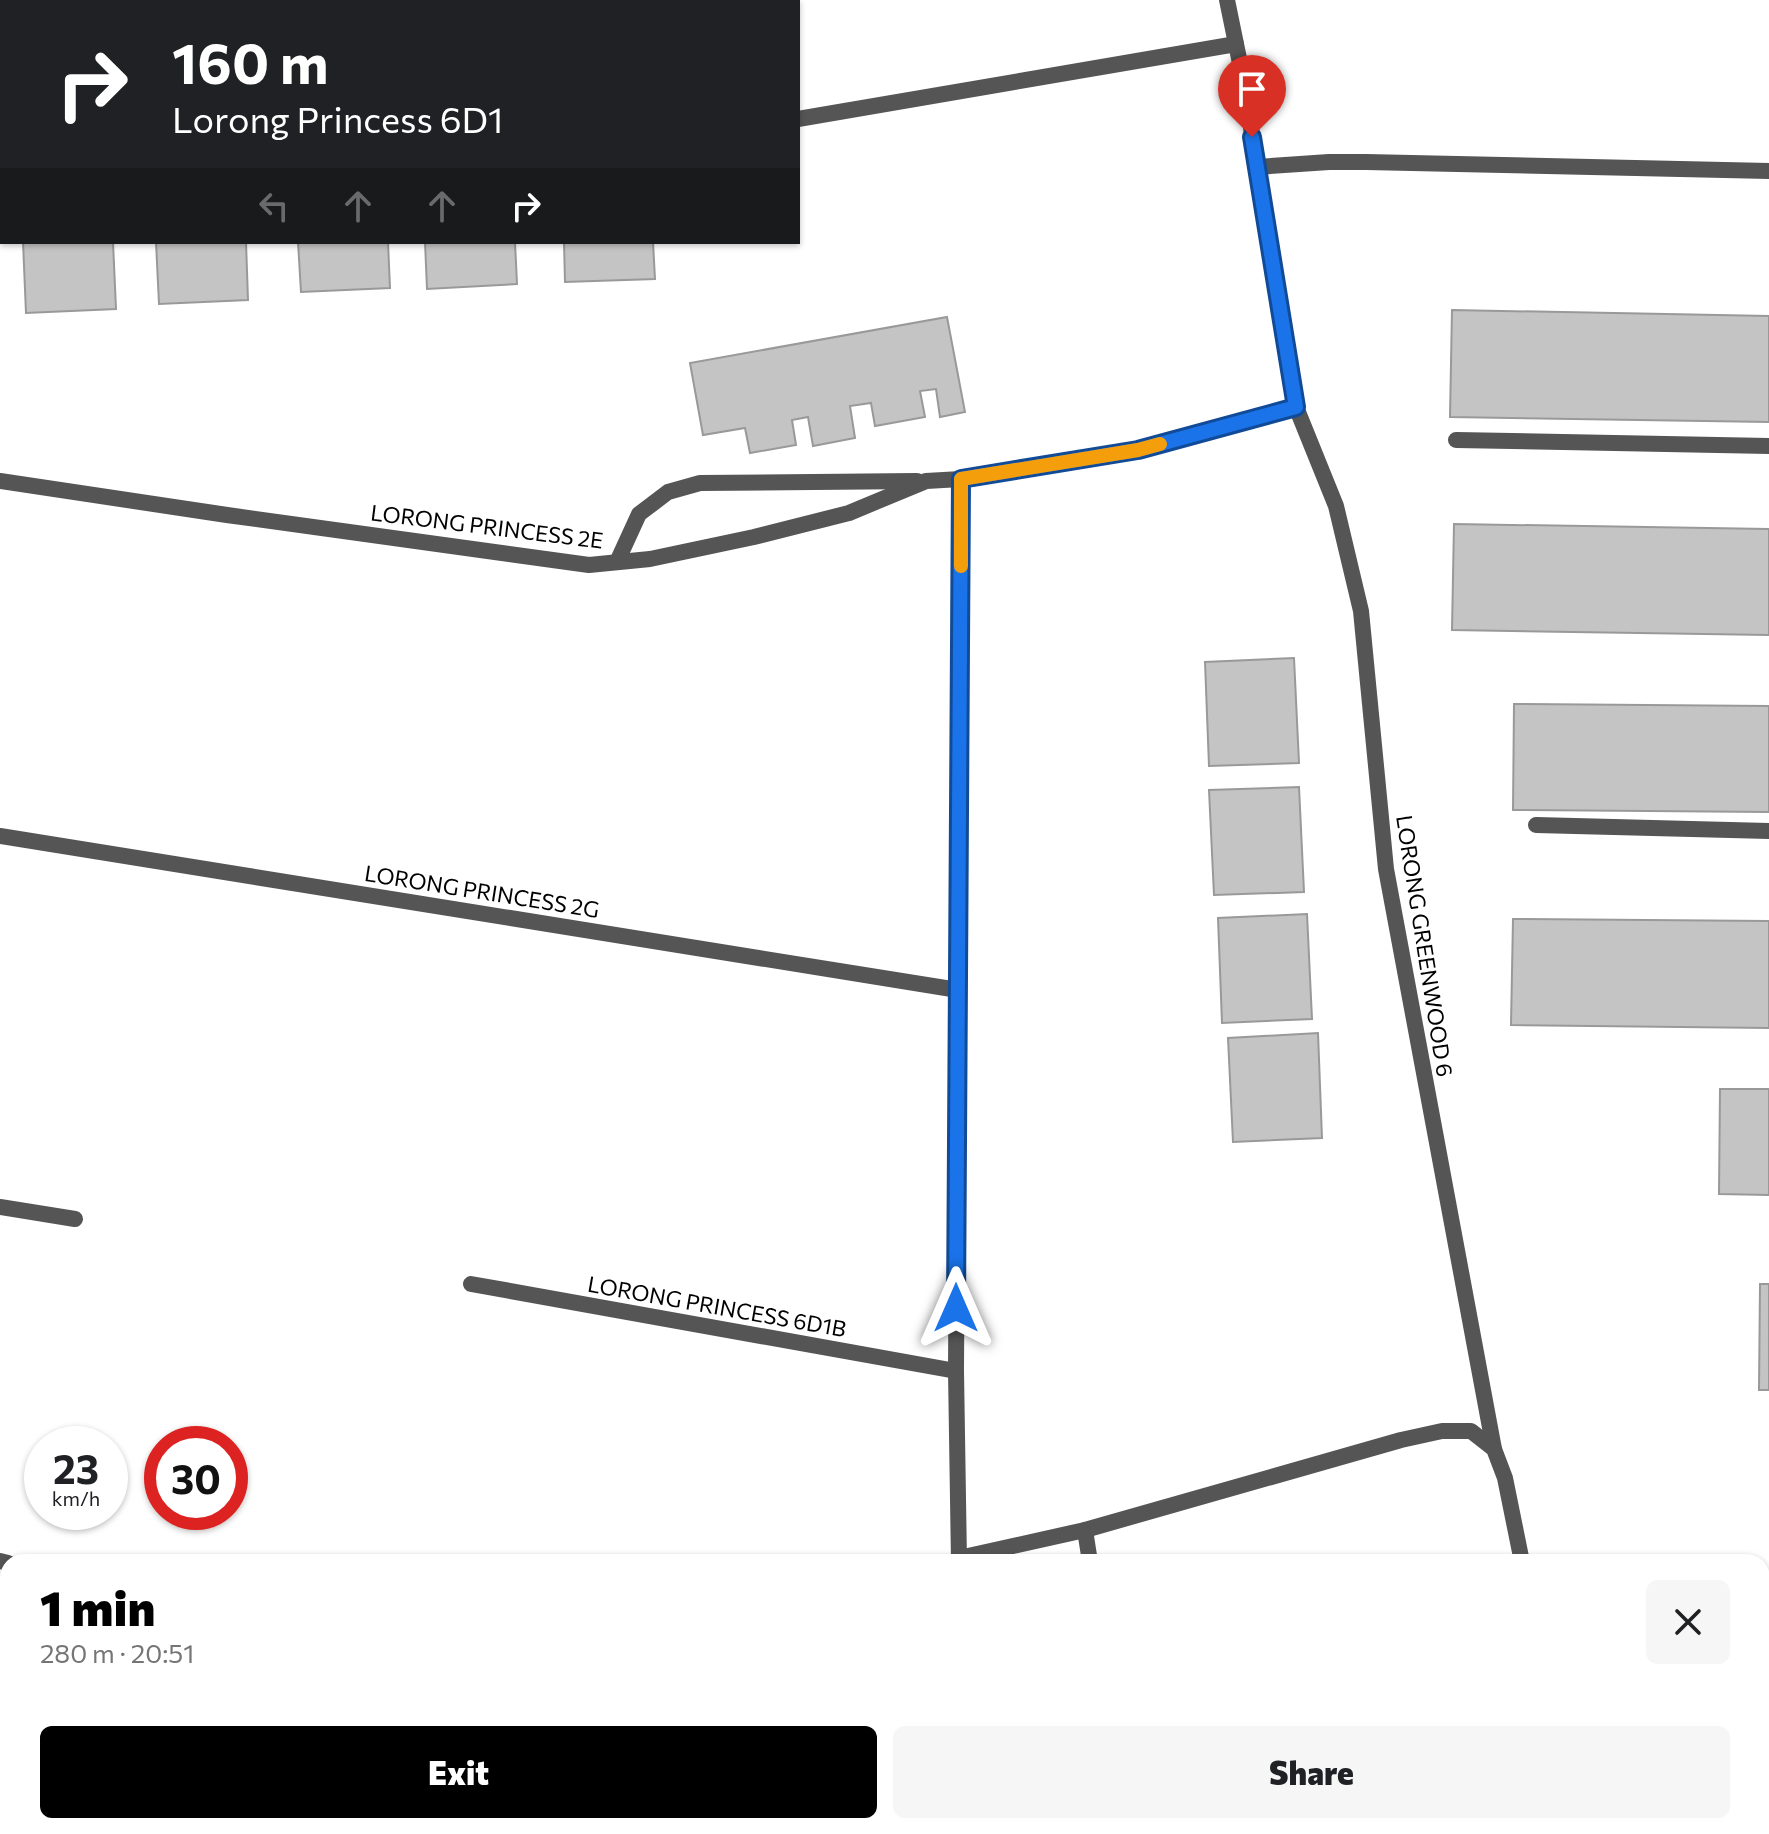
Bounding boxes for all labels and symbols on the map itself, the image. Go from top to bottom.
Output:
pin [1218,55,1286,137]
street label: LORONG PRINCESS 2E [369,498,605,554]
street label: LORONG GREENWOOD 6 [1391,813,1459,1079]
street label: LORONG PRINCESS 2G [363,859,601,923]
position arrow [914,1266,998,1350]
street label: LORONG PRINCESS 6D1B [586,1270,848,1342]
speed limit sign: 30 [144,1426,248,1530]

